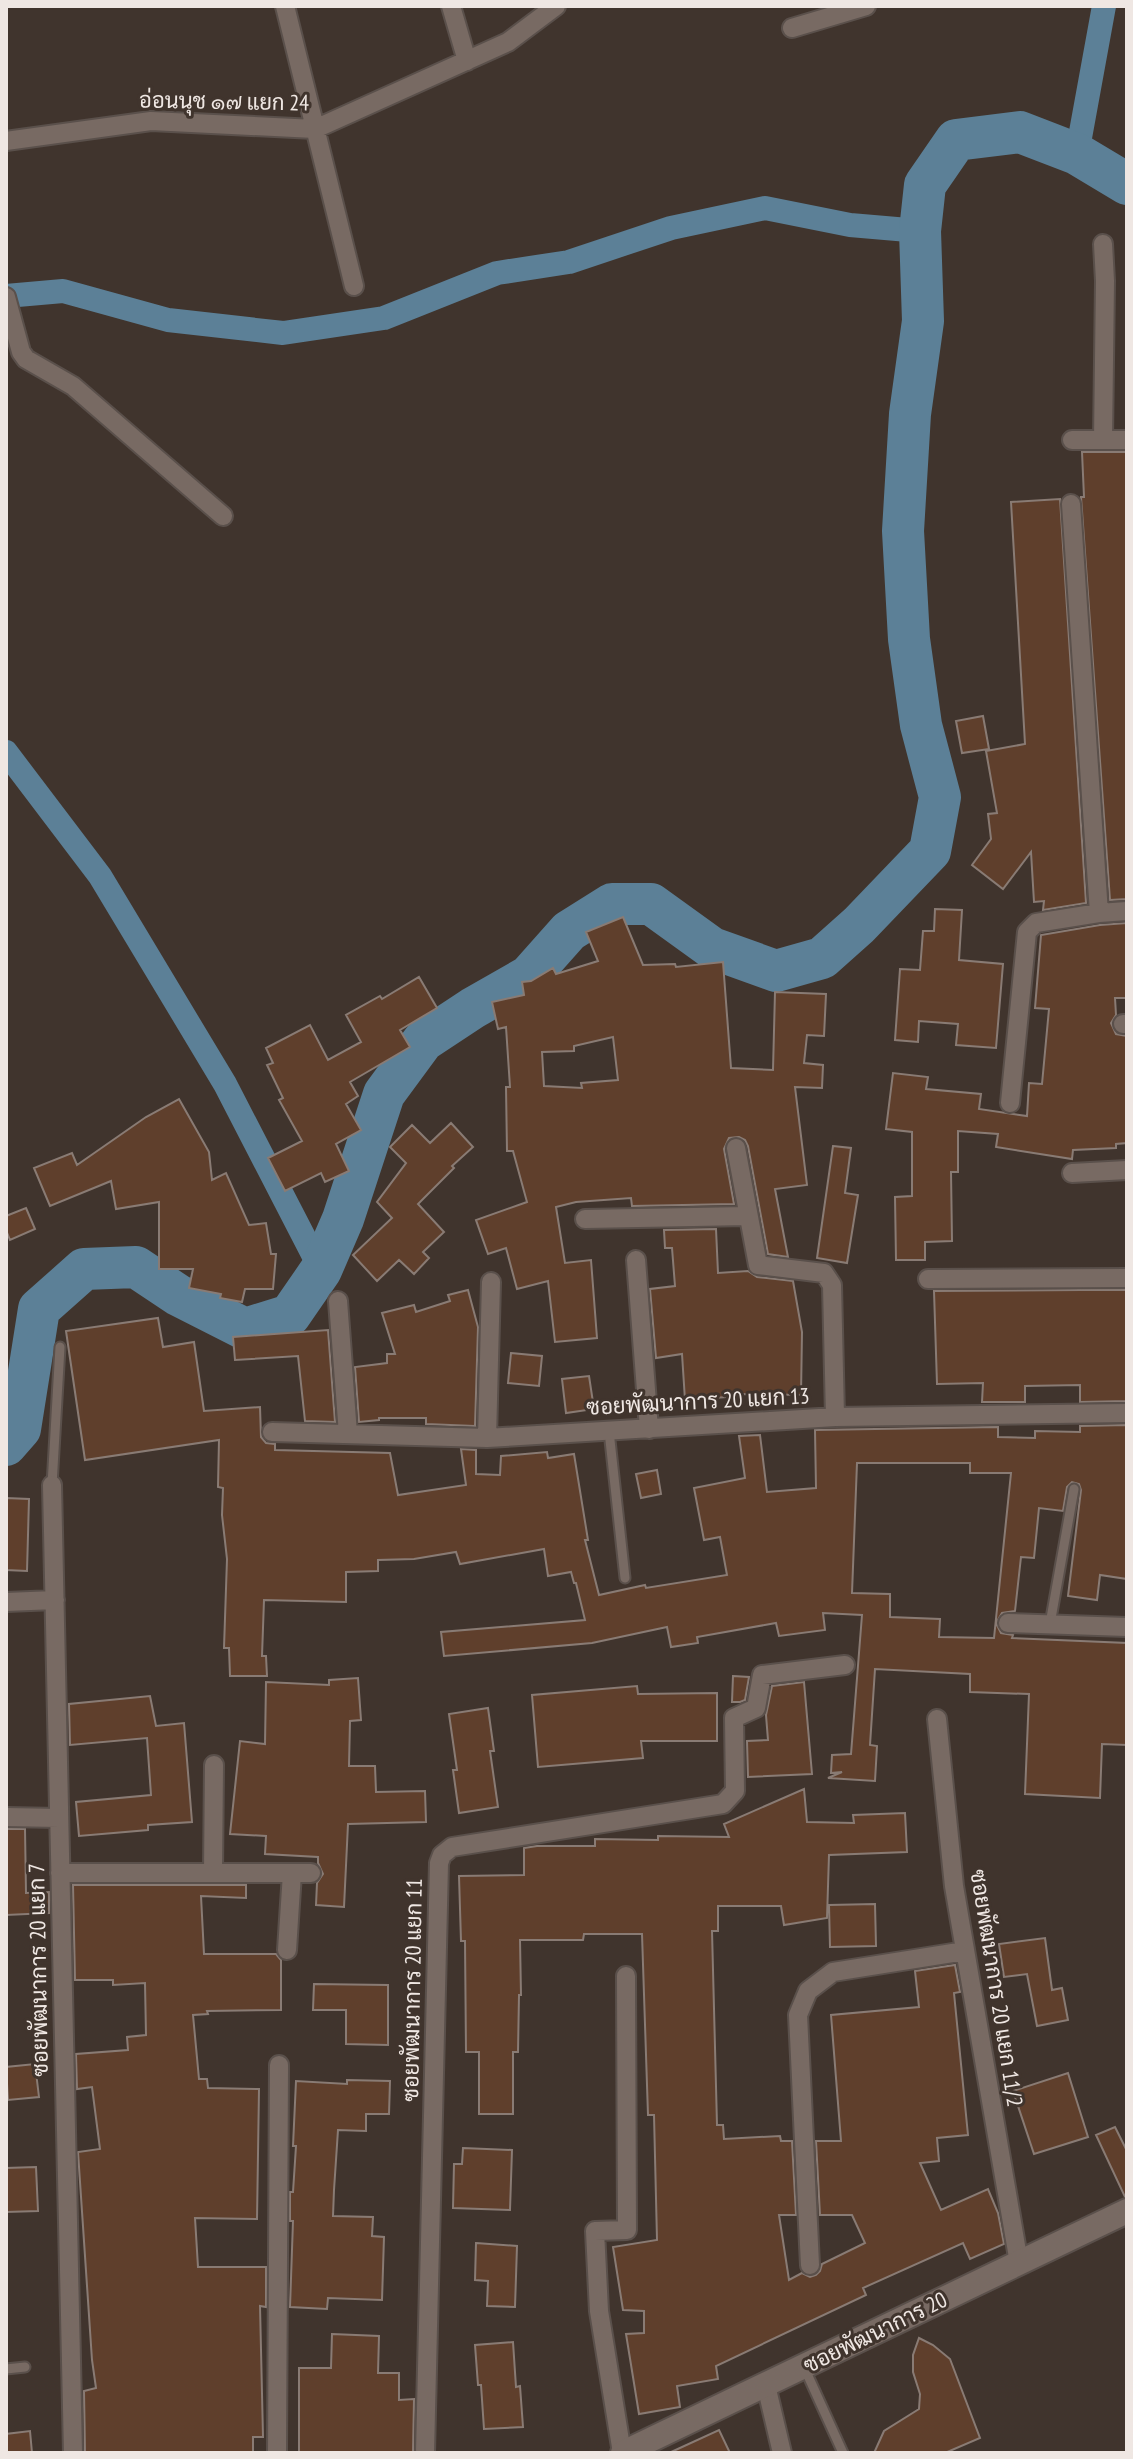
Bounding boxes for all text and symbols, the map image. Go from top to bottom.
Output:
street label: อ่อนนุช ๑๗ แยก 24 [139,86,309,118]
street label: ซอยพัฒนาการ 20 แยก 13 [586,1381,810,1421]
street label: ซอยพัฒนาการ 20 แยก 7 [22,1863,54,2077]
street label: ซอยพัฒนาการ 20 แยก 11/2 [964,1867,1030,2109]
street label: ซอยพัฒนาการ 20 แยก 11 [396,1878,428,2102]
street label: ซอยพัฒนาการ 20 [799,2285,951,2379]

